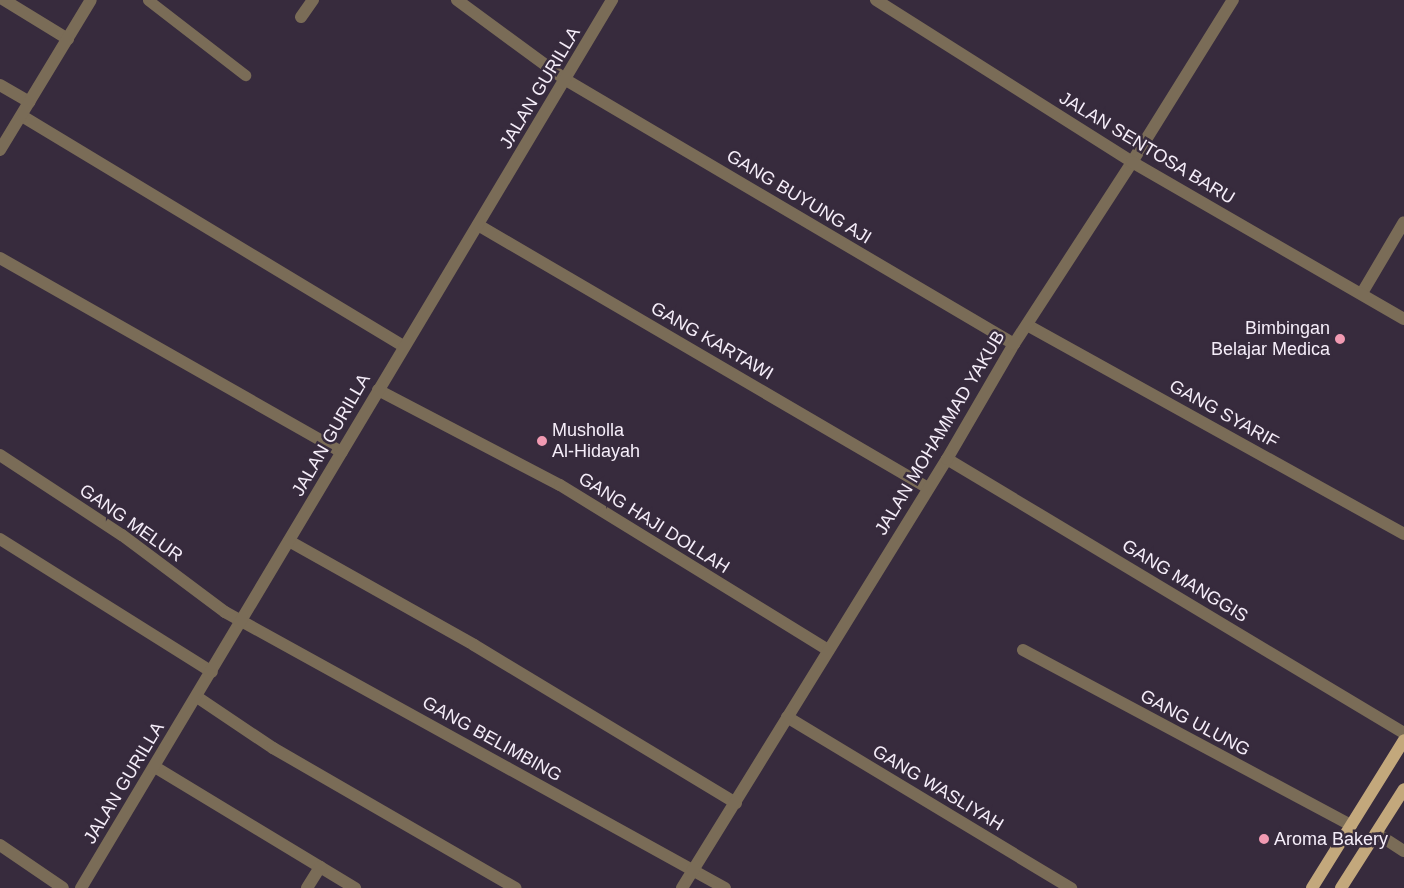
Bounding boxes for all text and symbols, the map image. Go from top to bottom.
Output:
street label: JALAN GURILLA [495,23,585,153]
street label: JALAN SENTOSA BARU [1055,87,1239,209]
street label: GANG BUYUNG AJI [722,145,876,249]
street label: GANG KARTAWI [647,297,777,385]
place label: Bimbingan Belajar Medica [1211,318,1330,360]
street label: JALAN MOHAMMAD YAKUB [870,327,1010,539]
marker: Bimbingan Belajar Medica [1334,333,1346,345]
street label: JALAN GURILLA [287,370,375,500]
street label: GANG SYARIF [1166,375,1282,453]
place label: Musholla Al-Hidayah [552,420,640,462]
marker: Musholla Al-Hidayah [536,435,548,447]
street label: GANG HAJI DOLLAH [574,468,734,578]
street label: GANG MELUR [75,479,187,567]
street label: GANG MANGGIS [1118,535,1252,627]
street label: GANG ULUNG [1137,685,1253,761]
street label: GANG BELIMBING [419,692,565,786]
street label: JALAN GURILLA [79,718,169,848]
street label: GANG WASLIYAH [869,740,1007,836]
place label: Aroma Bakery [1274,828,1388,850]
marker: Aroma Bakery [1258,833,1270,845]

